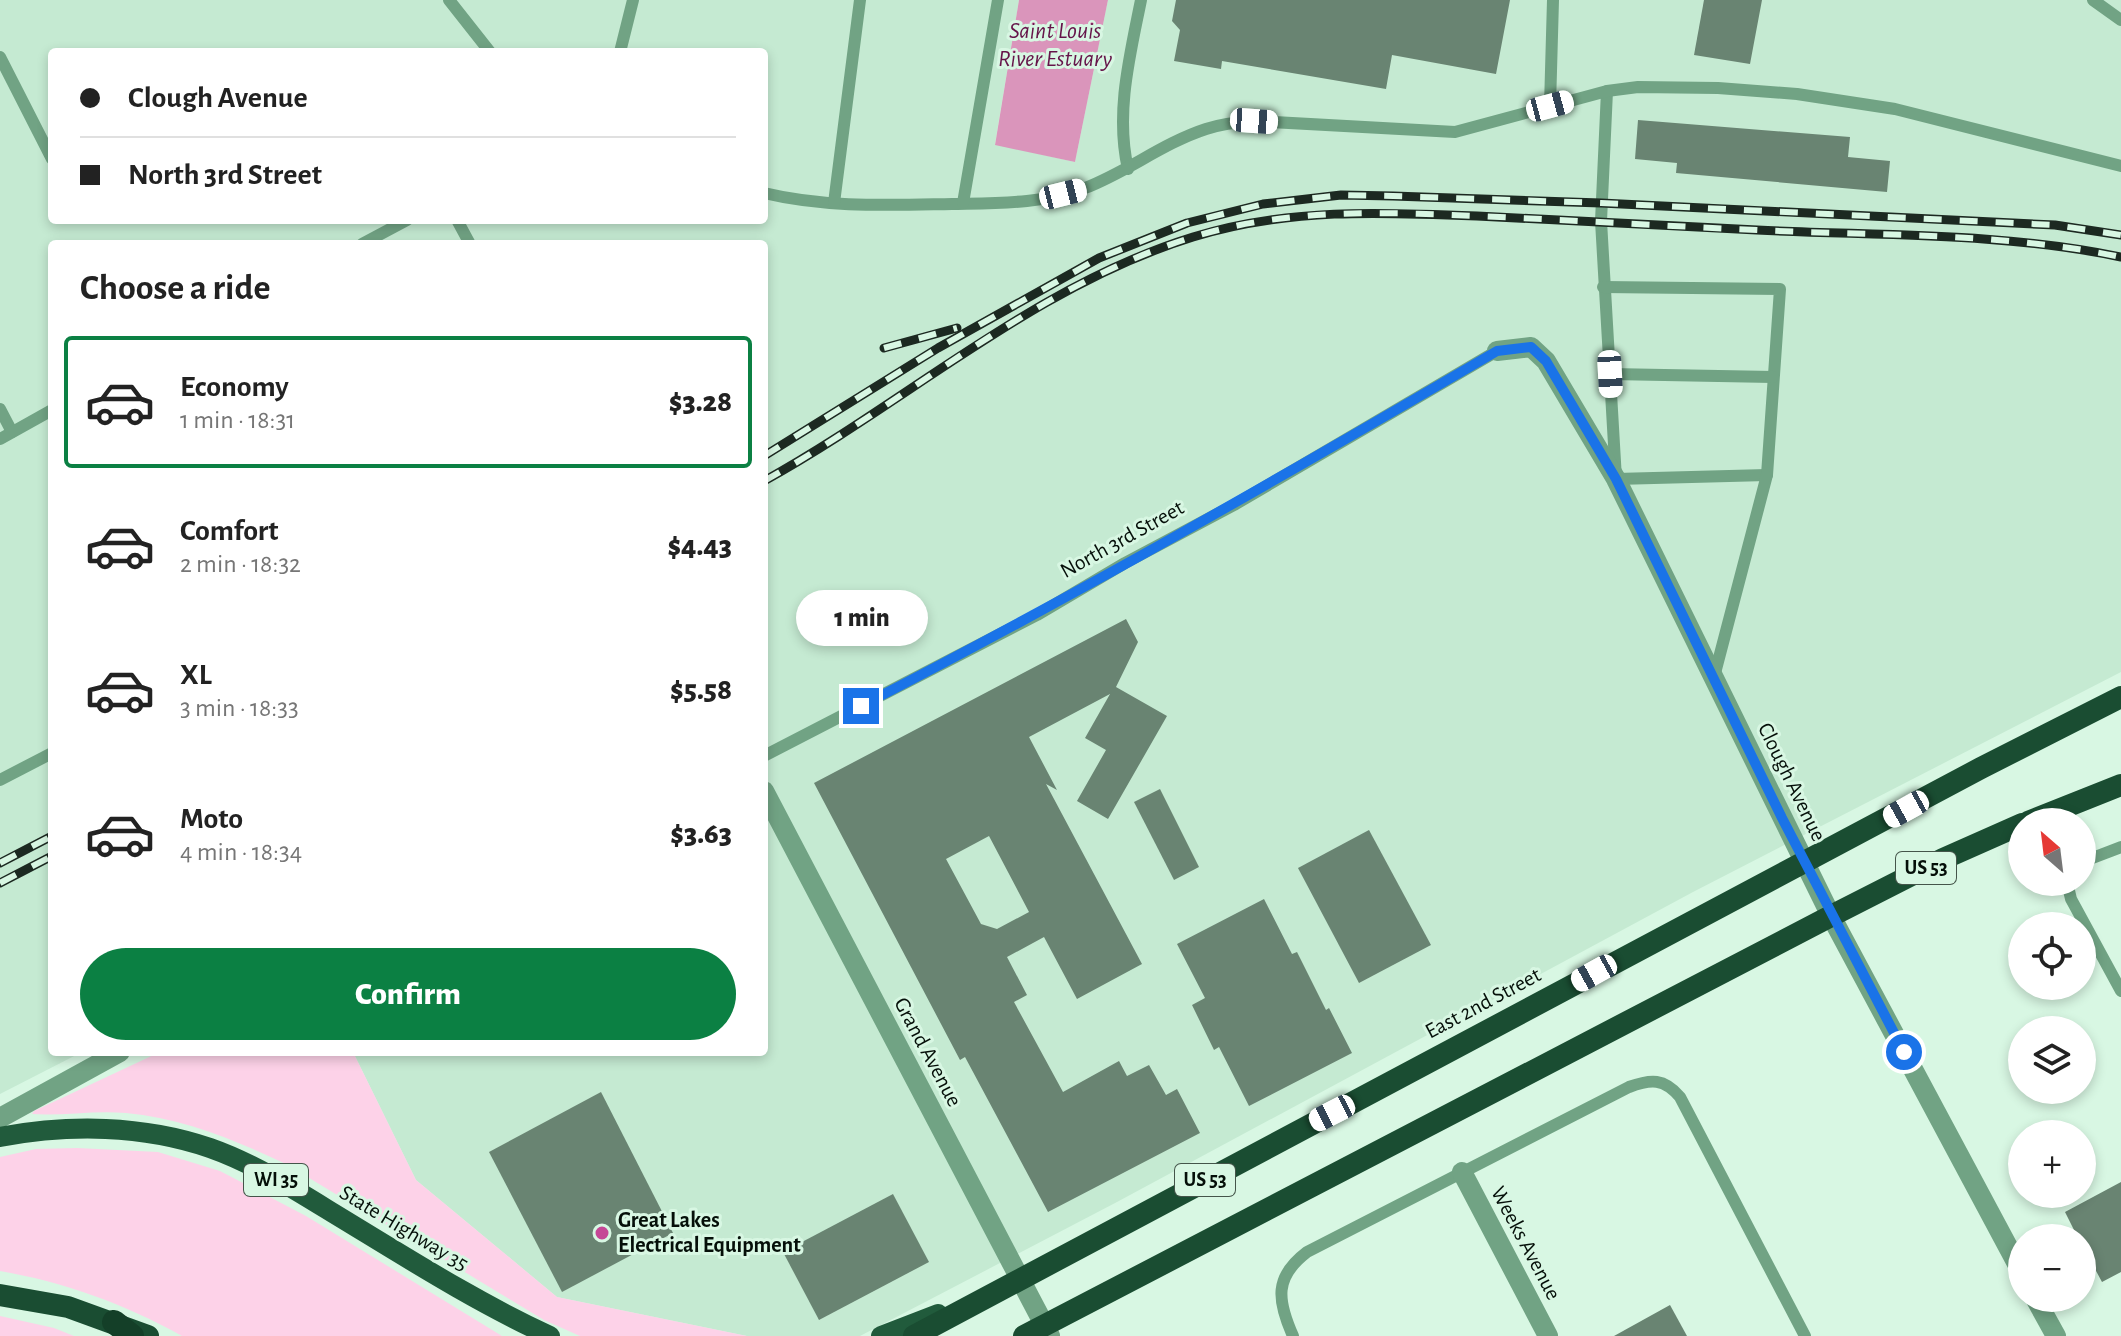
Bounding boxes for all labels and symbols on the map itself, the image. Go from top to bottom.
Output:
water label: Saint Louis River Estuary [998,19,1112,71]
car [1524,88,1576,124]
car [1229,107,1279,135]
car [1037,177,1089,211]
car [1597,349,1623,399]
street label: North 3rd Street [1057,496,1187,582]
callout: 1 min [795,590,927,646]
route end [843,688,879,724]
street label: Clough Avenue [1754,719,1830,845]
car [1879,787,1933,831]
north arrow [2008,808,2096,896]
road number: US 53 [1896,852,1956,884]
car [1567,951,1621,995]
street label: East 2nd Street [1422,963,1544,1043]
street label: Grand Avenue [890,994,966,1110]
route start [1886,1034,1922,1070]
car [1305,1091,1359,1135]
road number: WI 35 [244,1164,308,1196]
road number: US 53 [1175,1164,1235,1196]
street label: State Highway 35 [336,1181,472,1275]
street label: Weeks Avenue [1487,1183,1565,1303]
place label: Great Lakes Electrical Equipment [618,1209,801,1256]
marker: Great Lakes Electrical Equipment [593,1224,611,1242]

